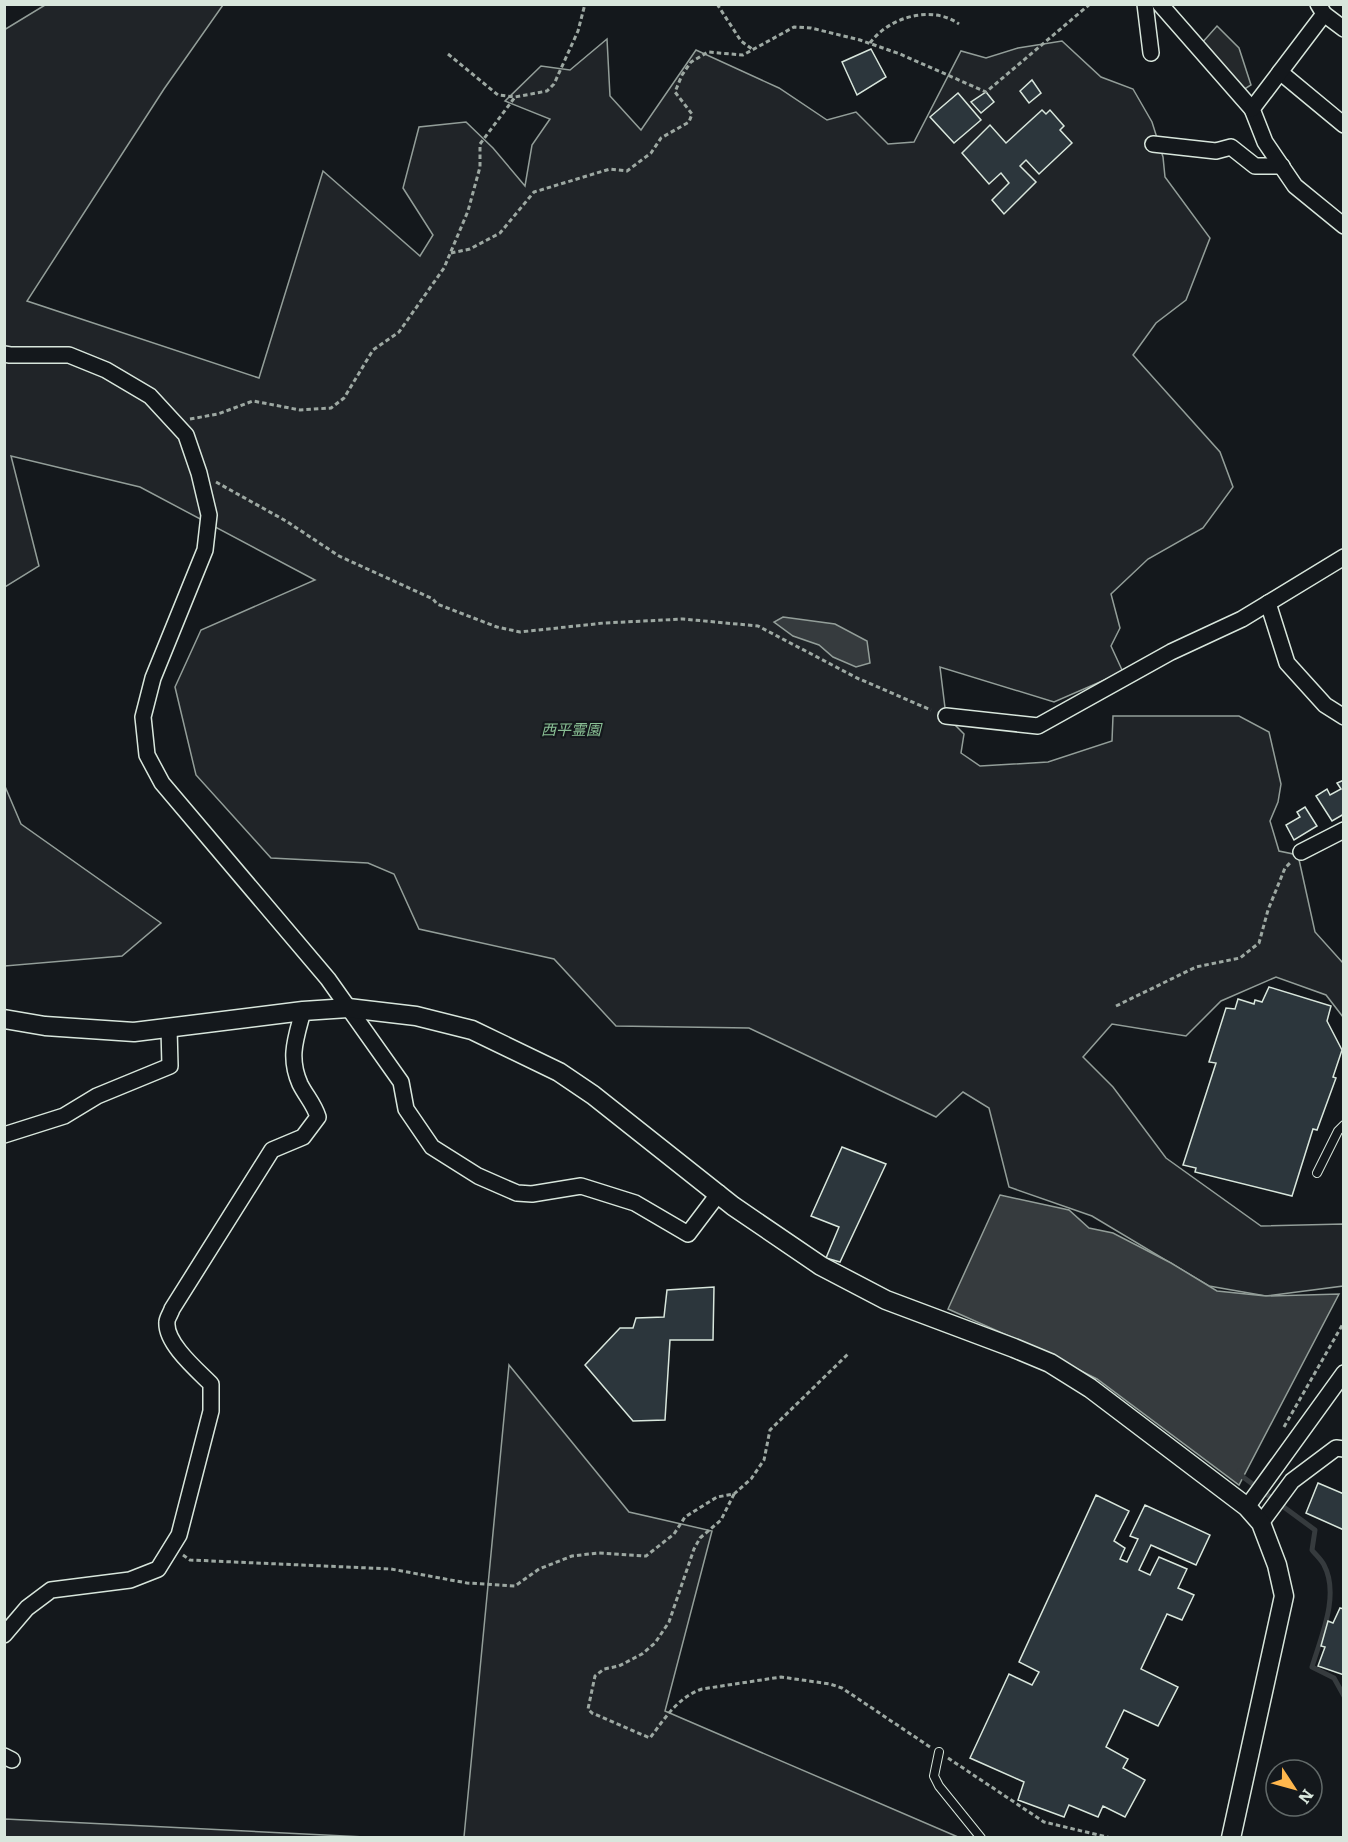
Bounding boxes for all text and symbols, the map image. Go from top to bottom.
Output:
park label: 西平霊園 [541,717,603,740]
north arrow [1264,1758,1324,1818]
text: N [1293,1785,1321,1810]

